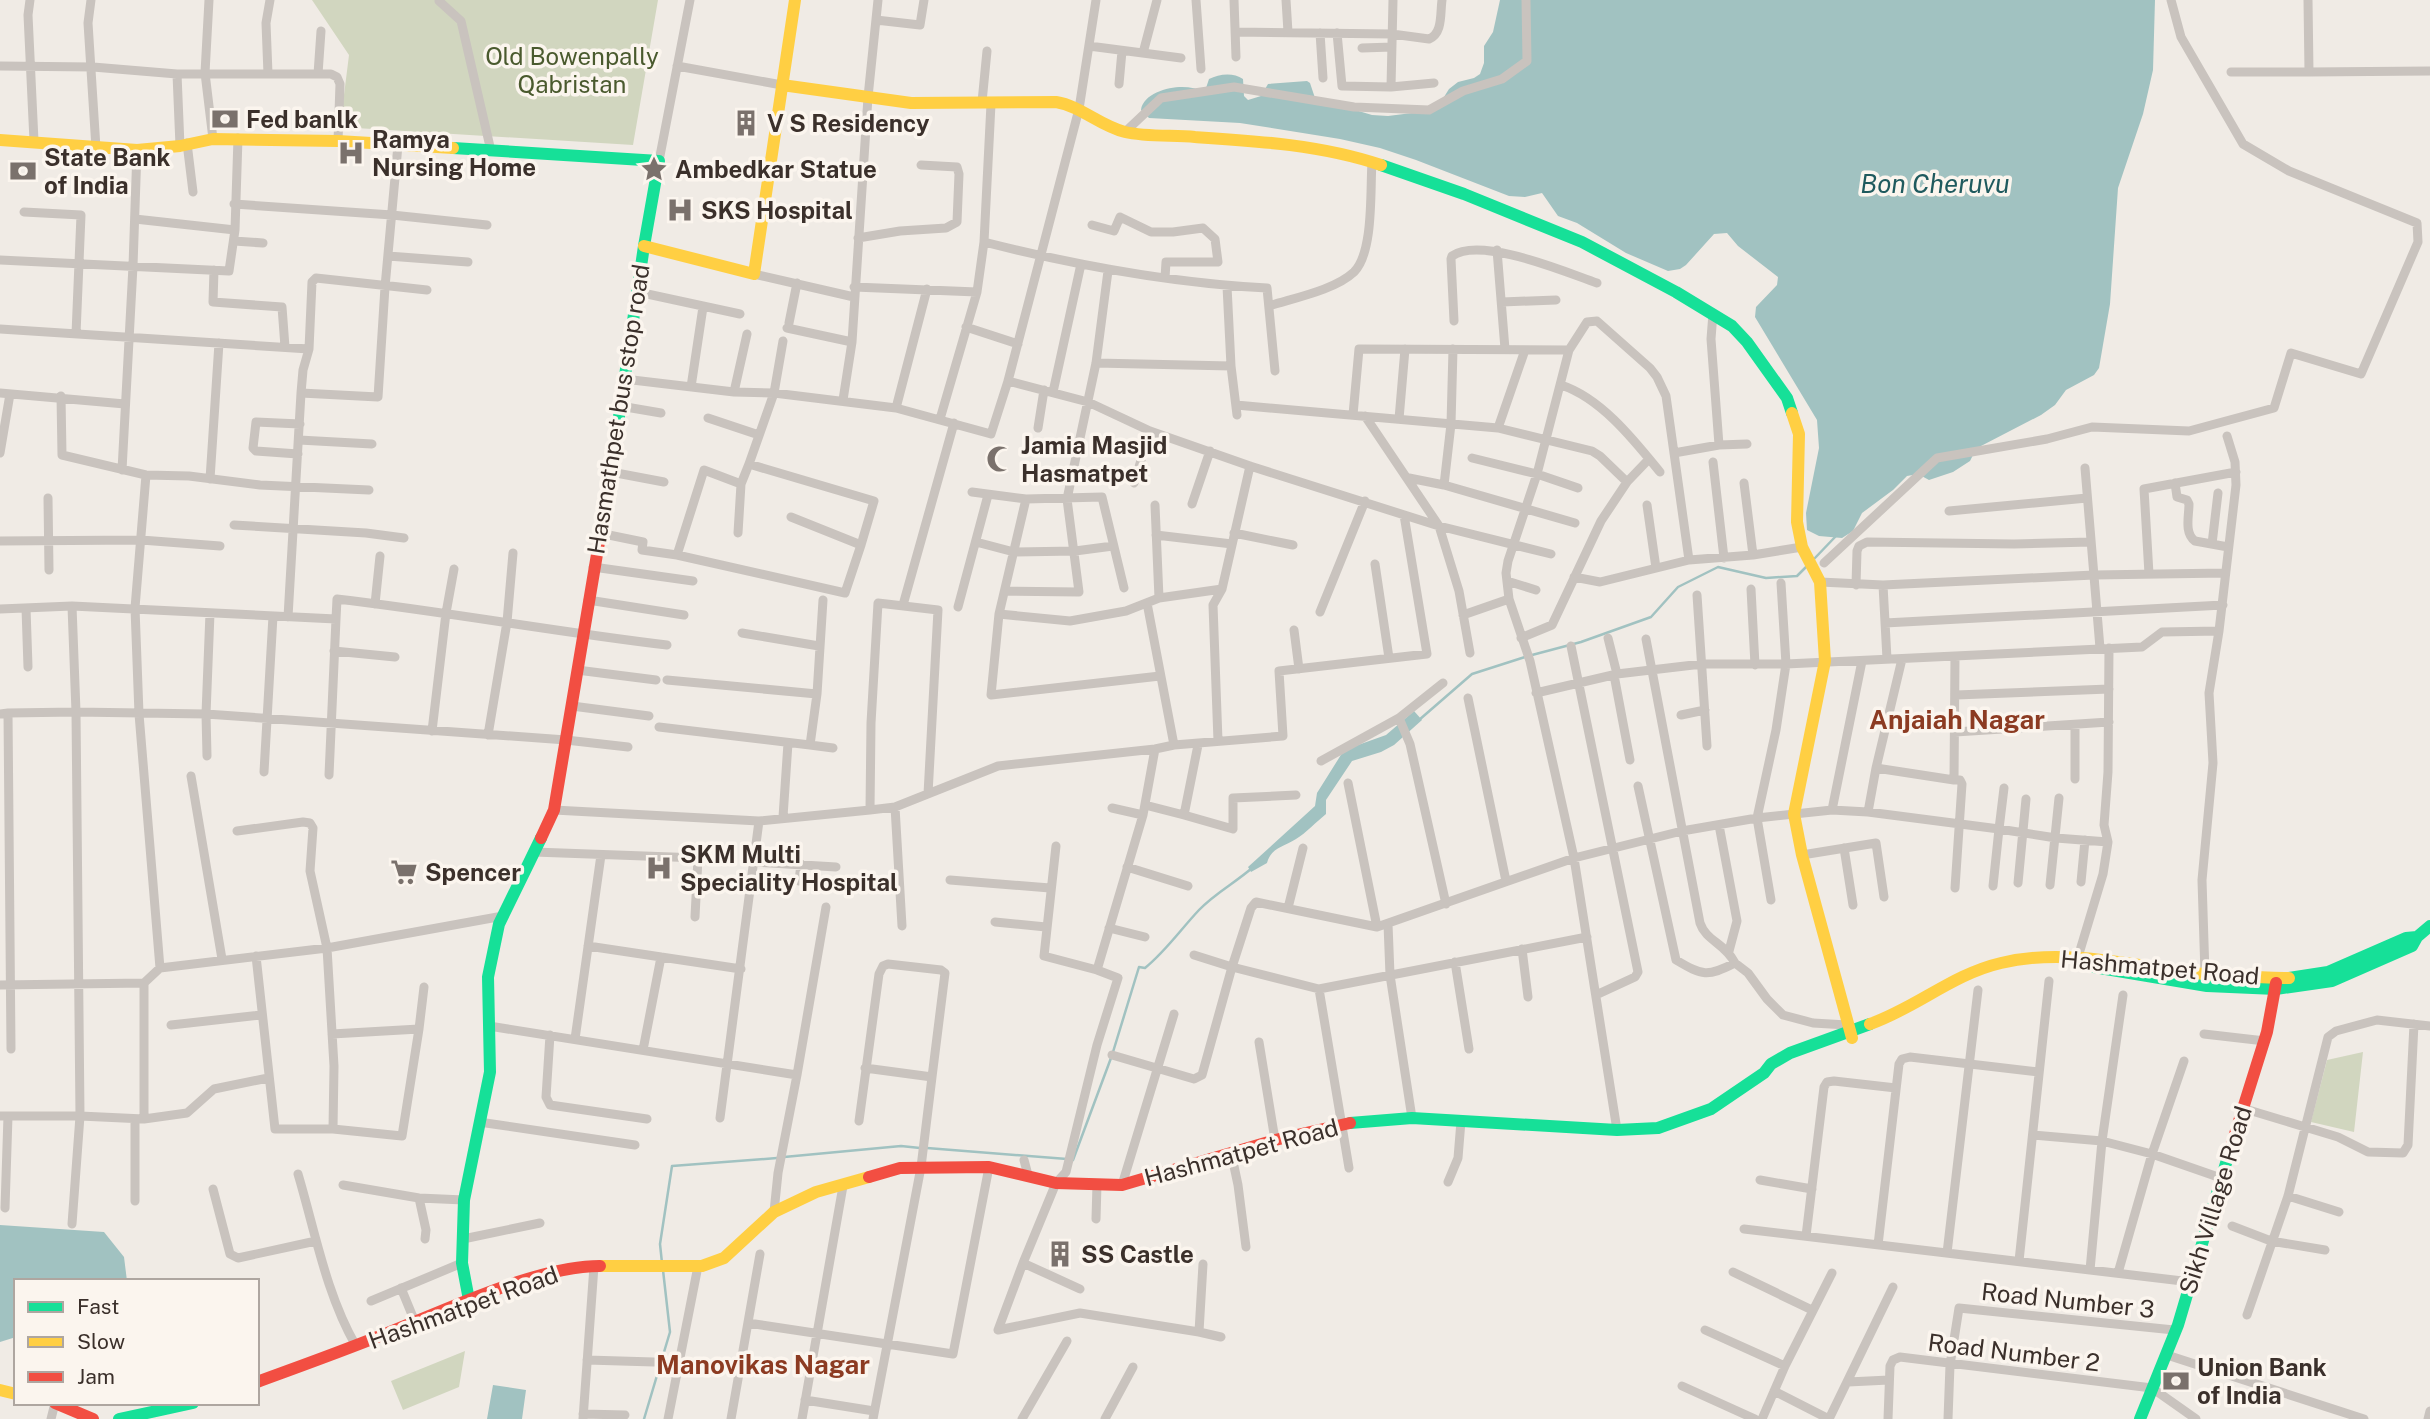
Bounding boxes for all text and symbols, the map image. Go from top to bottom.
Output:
park label: Old Bowenpally Qabristan [485,42,659,98]
bank icon: Fed banlk [210,104,240,134]
place label: Fed banlk [246,105,358,133]
building icon: V S Residency [731,108,761,138]
place label: V S Residency [767,109,930,137]
place label: Ramya Nursing Home [372,125,536,181]
hospital icon: Ramya Nursing Home [336,138,366,168]
place label: State Bank of India [44,143,170,199]
place icon: Ambedkar Statue [639,154,669,184]
place label: Ambedkar Statue [675,155,877,183]
bank icon: State Bank of India [8,156,38,186]
water label: Bon Cheruvu [1860,168,2010,199]
hospital icon: SKS Hospital [665,195,695,225]
place label: SKS Hospital [701,196,853,224]
street label: Hasmathpet bus stop road [581,262,655,556]
place label: Jamia Masjid Hasmatpet [1021,431,1167,487]
mosque icon: Jamia Masjid Hasmatpet [985,444,1015,474]
district label: Anjaiah Nagar [1869,704,2045,735]
place label: SKM Multi Speciality Hospital [680,840,898,896]
hospital icon: SKM Multi Speciality Hospital [644,853,674,883]
supermarket icon: Spencer [389,857,419,887]
place label: Spencer [425,858,521,886]
street label: Hashmatpet Road [2059,944,2261,990]
street label: Sikh Village Road [2173,1103,2257,1297]
street label: Hashmatpet Road [1141,1113,1341,1191]
building icon: SS Castle [1045,1239,1075,1269]
place label: SS Castle [1081,1240,1194,1268]
street label: Hashmatpet Road [364,1260,562,1354]
street label: Road Number 3 [1980,1277,2156,1323]
legend [14,1279,259,1405]
text: Fast [77,1294,119,1319]
street label: Road Number 2 [1926,1328,2102,1376]
text: Slow [77,1329,125,1354]
district label: Manovikas Nagar [656,1349,870,1380]
place label: Union Bank of India [2197,1353,2327,1409]
text: Jam [77,1364,115,1389]
bank icon: Union Bank of India [2161,1366,2191,1396]

